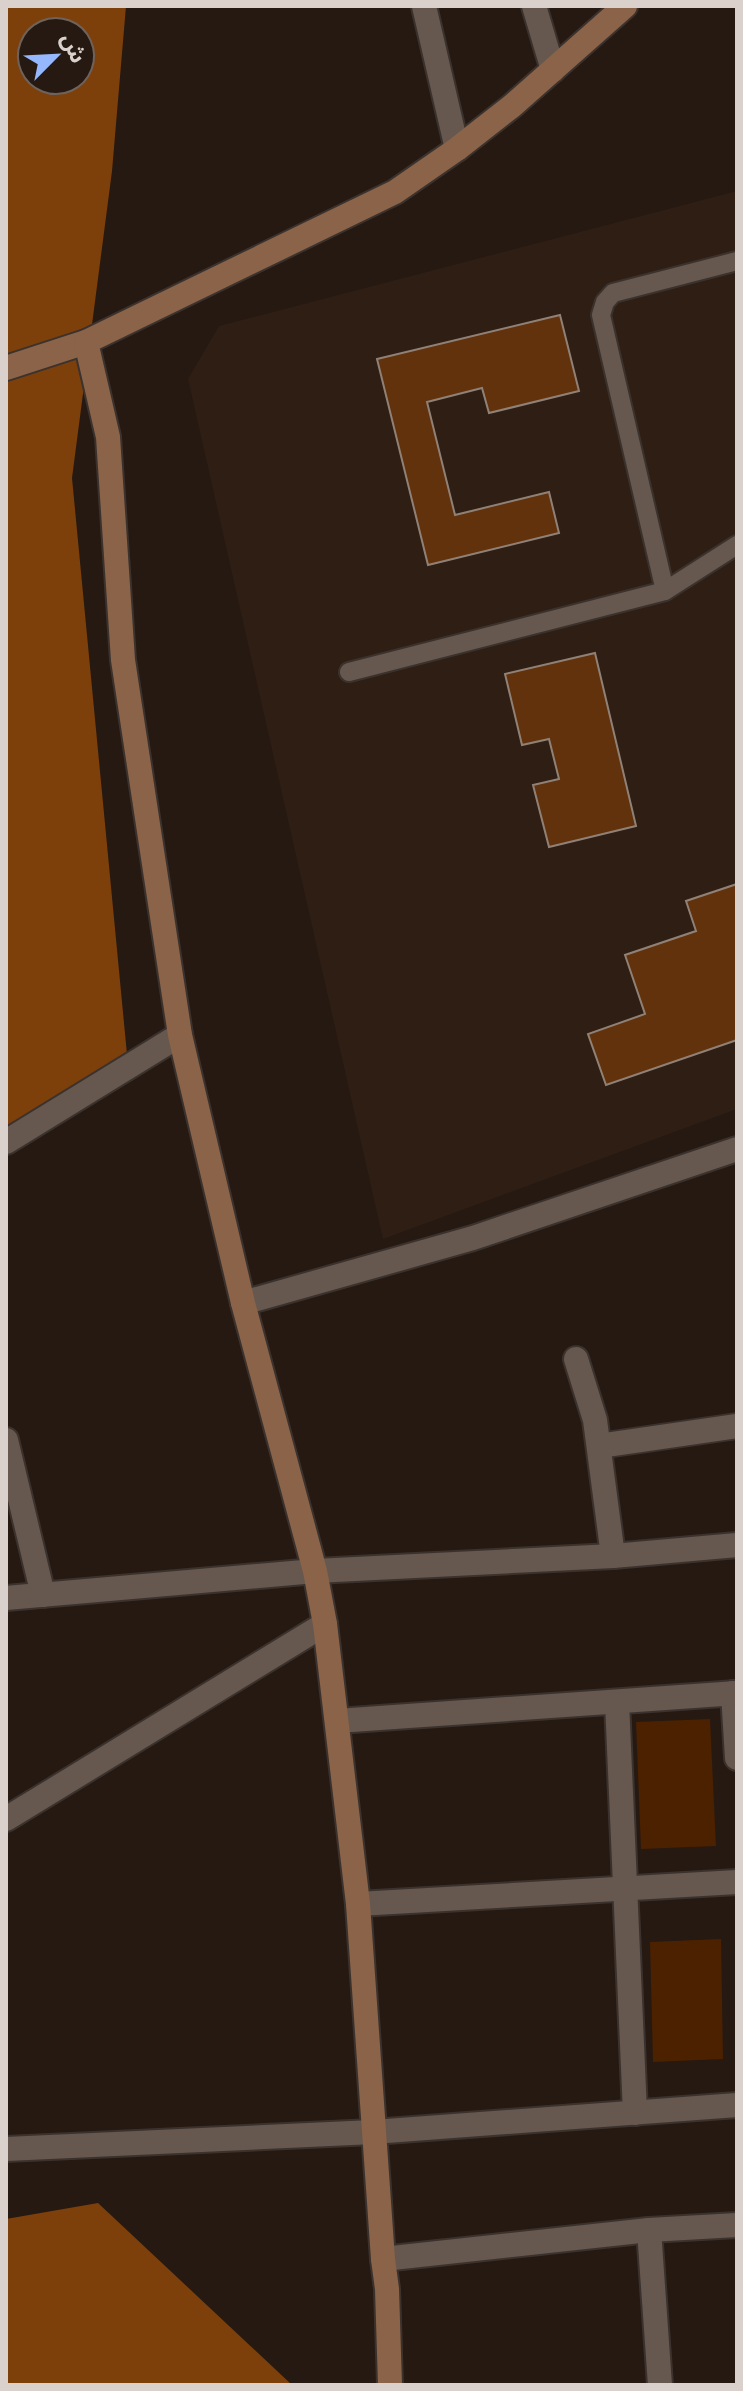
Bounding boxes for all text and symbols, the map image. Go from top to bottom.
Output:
north arrow [16,16,96,96]
text: ش [55,29,92,67]

